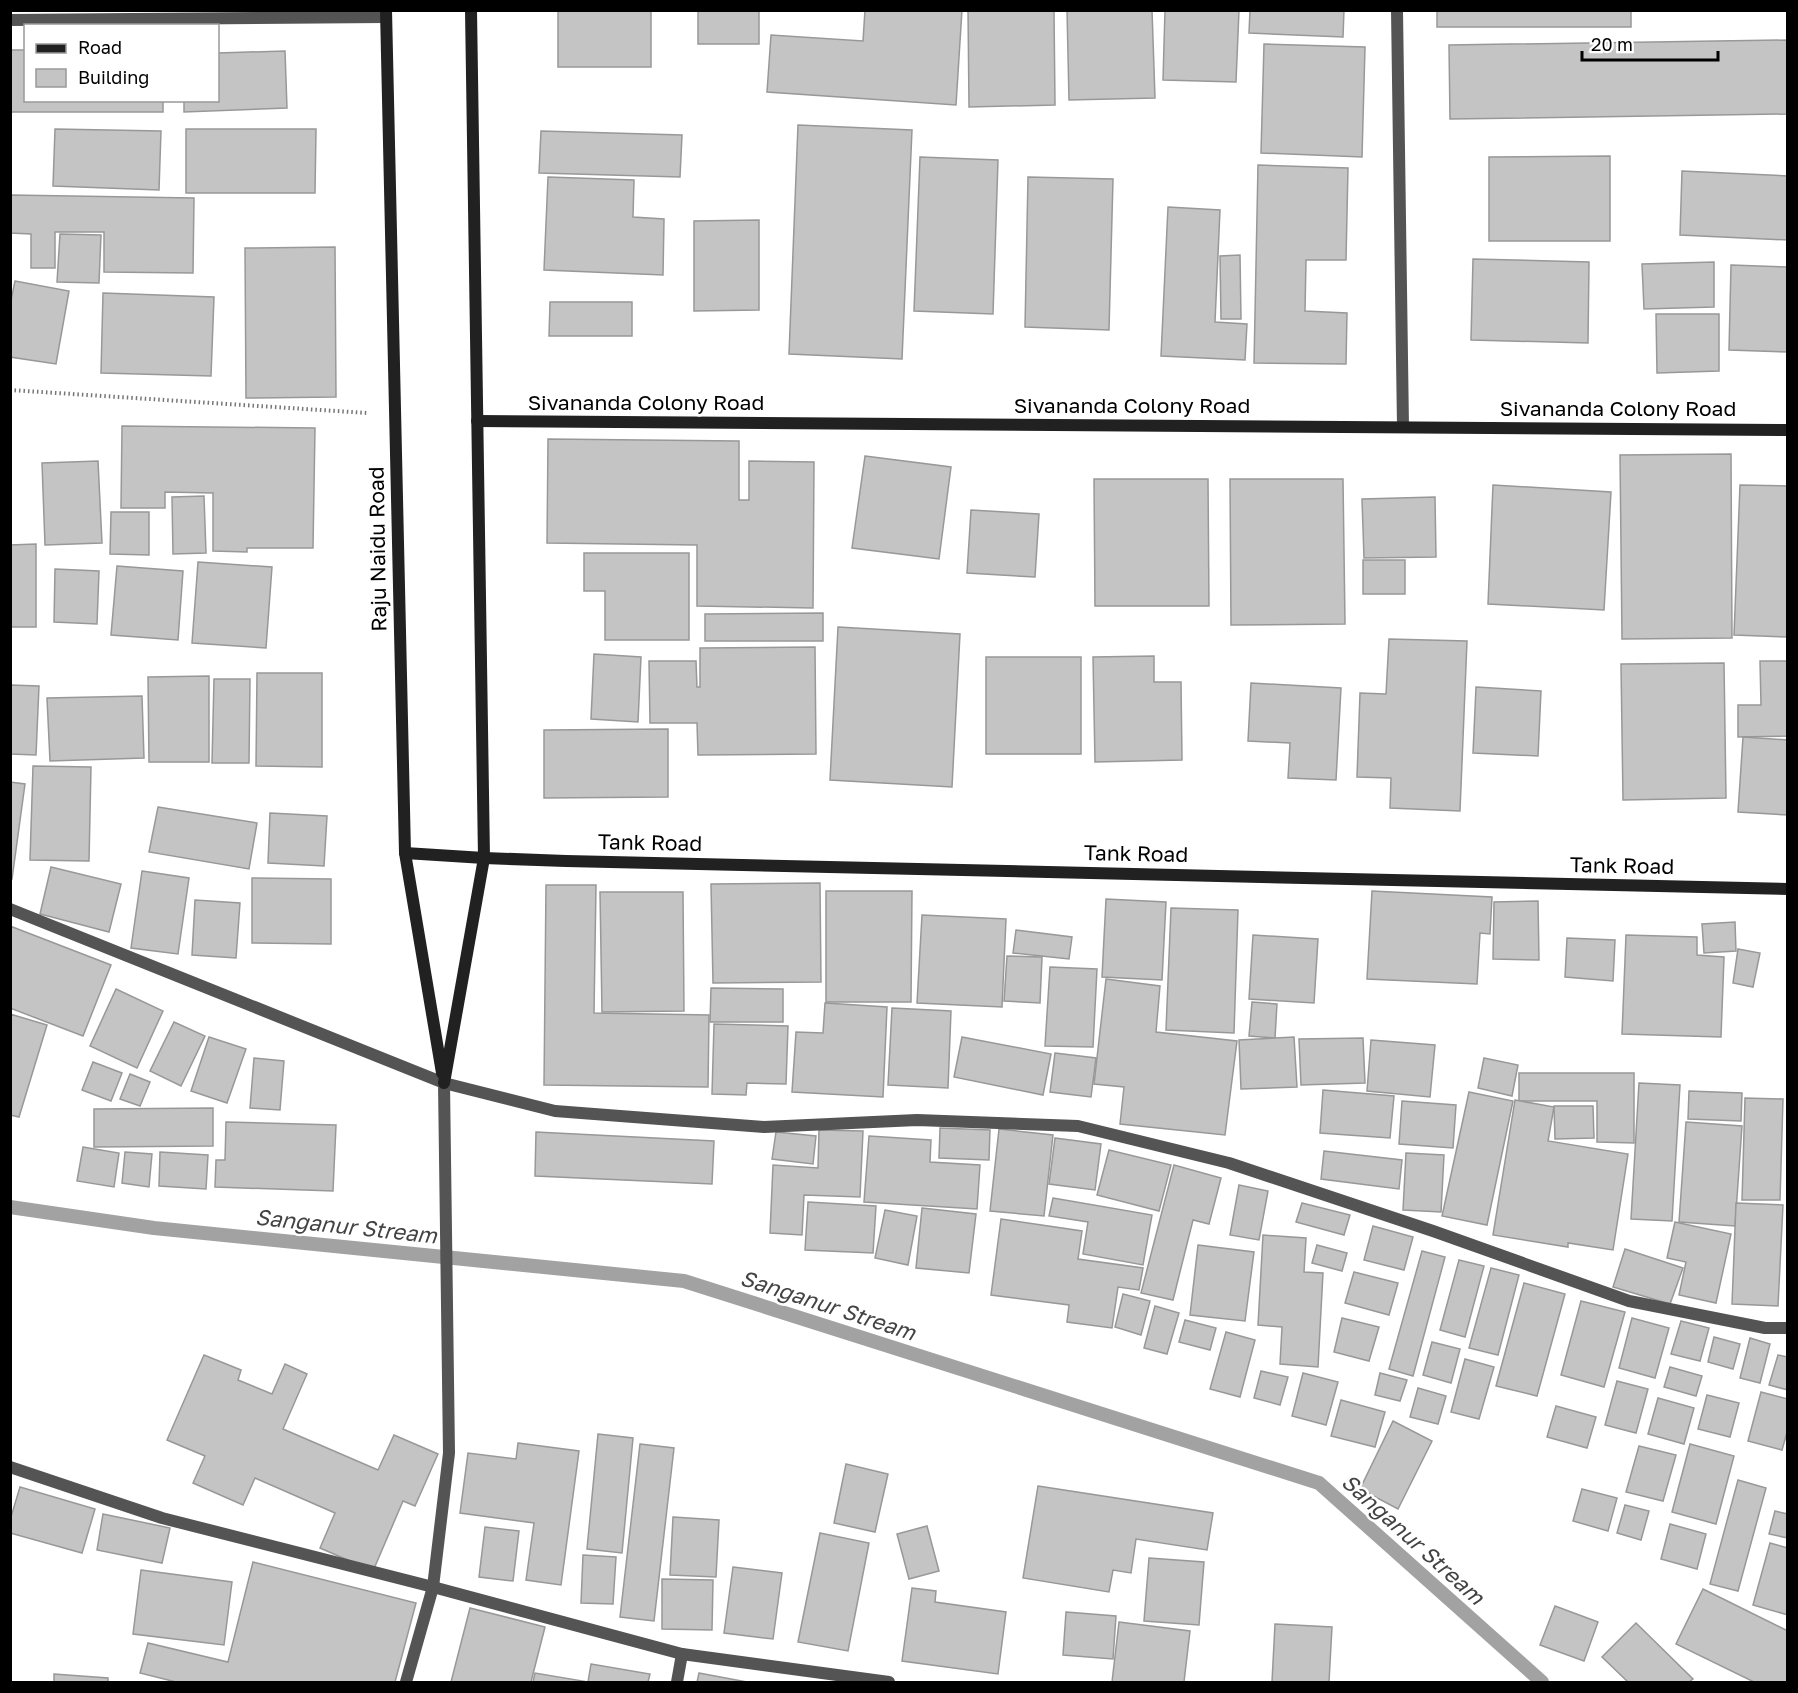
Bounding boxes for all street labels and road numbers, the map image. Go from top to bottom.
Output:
street label: Sivananda Colony Road [528,389,764,415]
street label: Sivananda Colony Road [1014,392,1250,418]
street label: Sivananda Colony Road [1500,395,1736,421]
street label: Raju Naidu Road [363,466,391,632]
street label: Tank Road [598,828,702,856]
street label: Tank Road [1084,839,1188,867]
street label: Tank Road [1570,851,1674,879]

